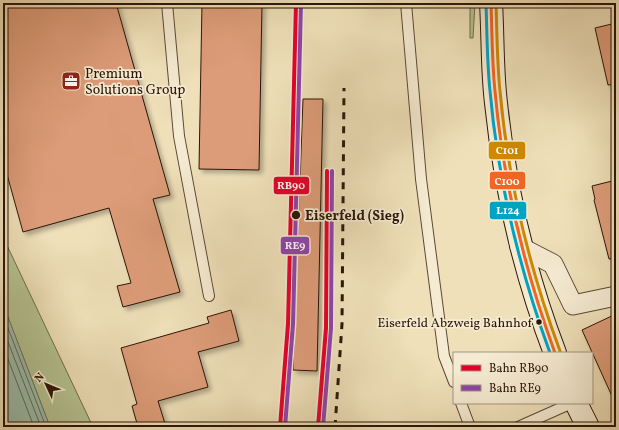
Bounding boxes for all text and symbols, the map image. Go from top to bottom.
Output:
place label: Premium Solutions Group [85,65,185,100]
office icon: Premium Solutions Group [60,70,82,92]
line badge: C101 [488,141,526,160]
text: C101 [496,144,518,159]
line badge: C100 [489,171,526,190]
text: C100 [494,175,520,190]
line badge: RB90 [273,176,310,195]
text: RB90 [277,179,305,194]
line badge: L124 [489,201,527,220]
text: L124 [496,204,520,219]
place label: Eiserfeld (Sieg) [305,207,405,226]
marker: Eiserfeld (Sieg) [290,209,302,221]
line badge: RE9 [280,236,310,255]
text: RE9 [285,239,305,254]
place label: Eiserfeld Abzweig Bahnhof [377,315,534,333]
marker: Eiserfeld Abzweig Bahnhof [534,317,544,327]
legend [453,352,593,404]
text: Bahn RB90 [489,361,549,377]
north arrow [26,364,66,404]
text: N [32,370,48,386]
text: Bahn RE9 [489,381,541,397]

